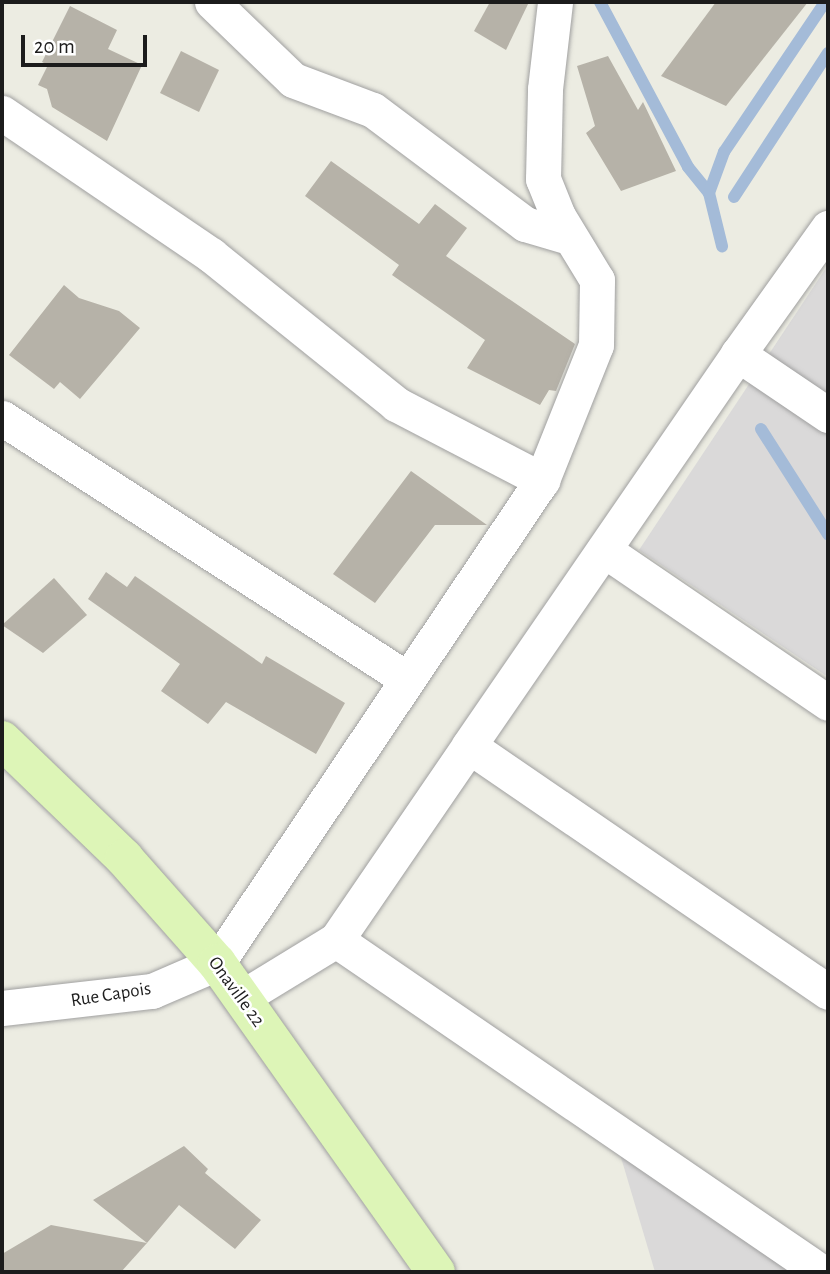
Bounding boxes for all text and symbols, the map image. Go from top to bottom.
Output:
scale bar [24,21,150,65]
text: 20 m [34,36,75,57]
street label: Onaville 22 [203,952,269,1032]
street label: Rue Capois [69,977,153,1013]

